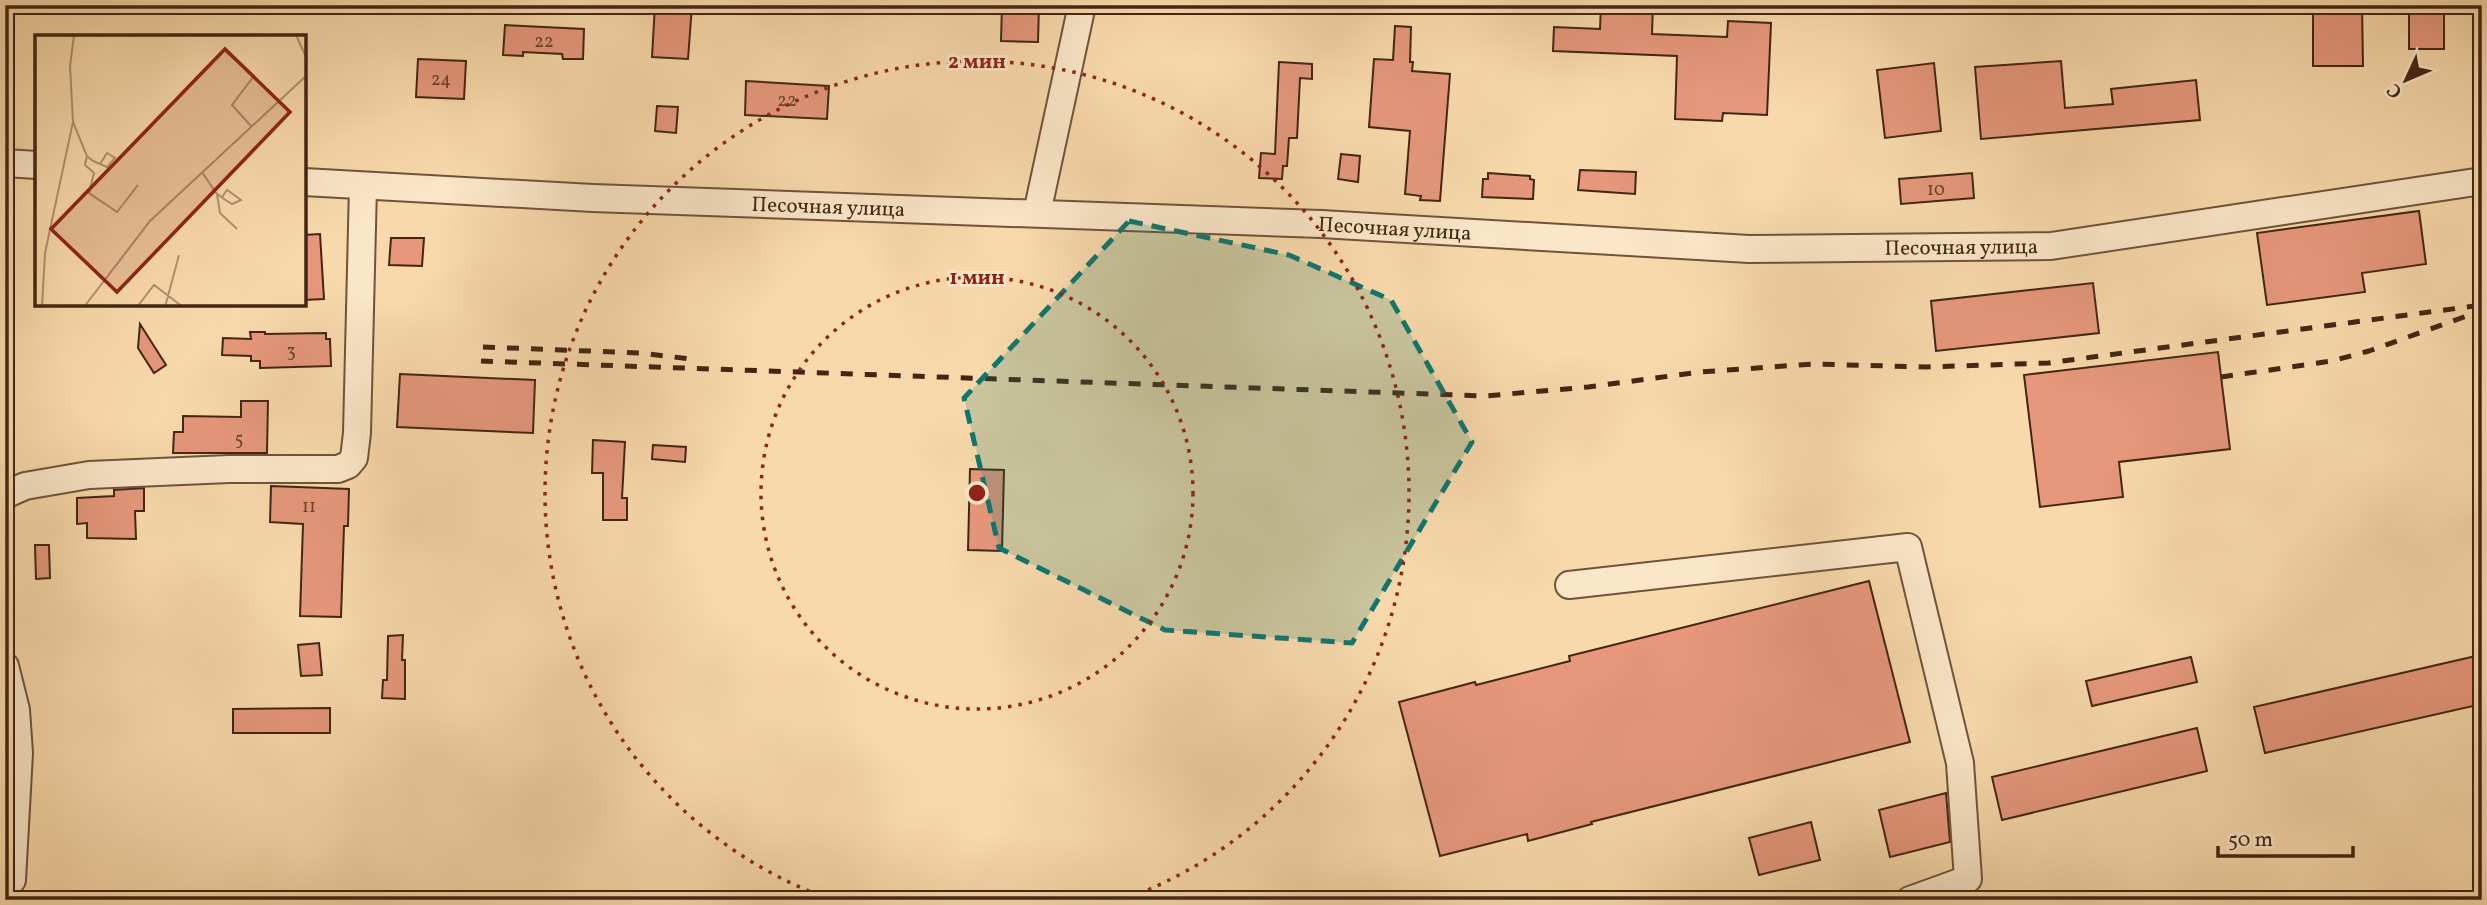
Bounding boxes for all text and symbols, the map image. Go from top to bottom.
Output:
house number: 22 [534,30,554,55]
inset map [35,35,306,306]
north arrow [2372,46,2442,116]
text: 2 мин [948,48,1006,77]
house number: 24 [431,68,451,93]
text: С [2382,77,2409,104]
house number: 22 [777,89,797,114]
house number: 10 [1927,178,1945,203]
street label: Песочная улица [751,191,906,225]
street label: Песочная улица [1317,211,1472,249]
street label: Песочная улица [1884,233,2038,264]
text: 1 мин [949,264,1005,293]
house number: 3 [286,340,296,365]
house number: 5 [235,428,243,453]
centre of rings [965,481,989,505]
house number: 11 [302,495,316,520]
scale bar [2218,814,2352,858]
text: 50 m [2228,826,2273,855]

